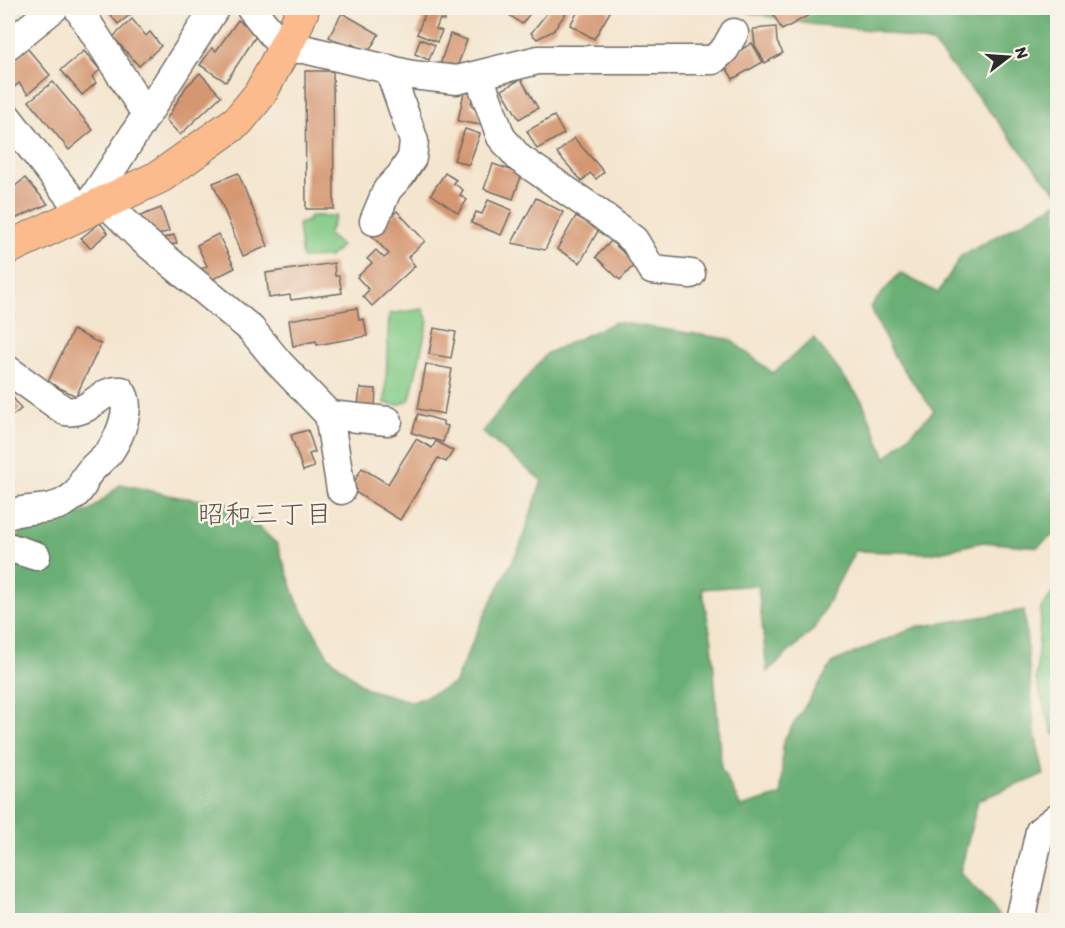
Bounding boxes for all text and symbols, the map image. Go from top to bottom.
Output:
north arrow [978,27,1038,87]
text: N [1011,45,1033,61]
district label: 昭和三丁目 [198,497,333,530]

